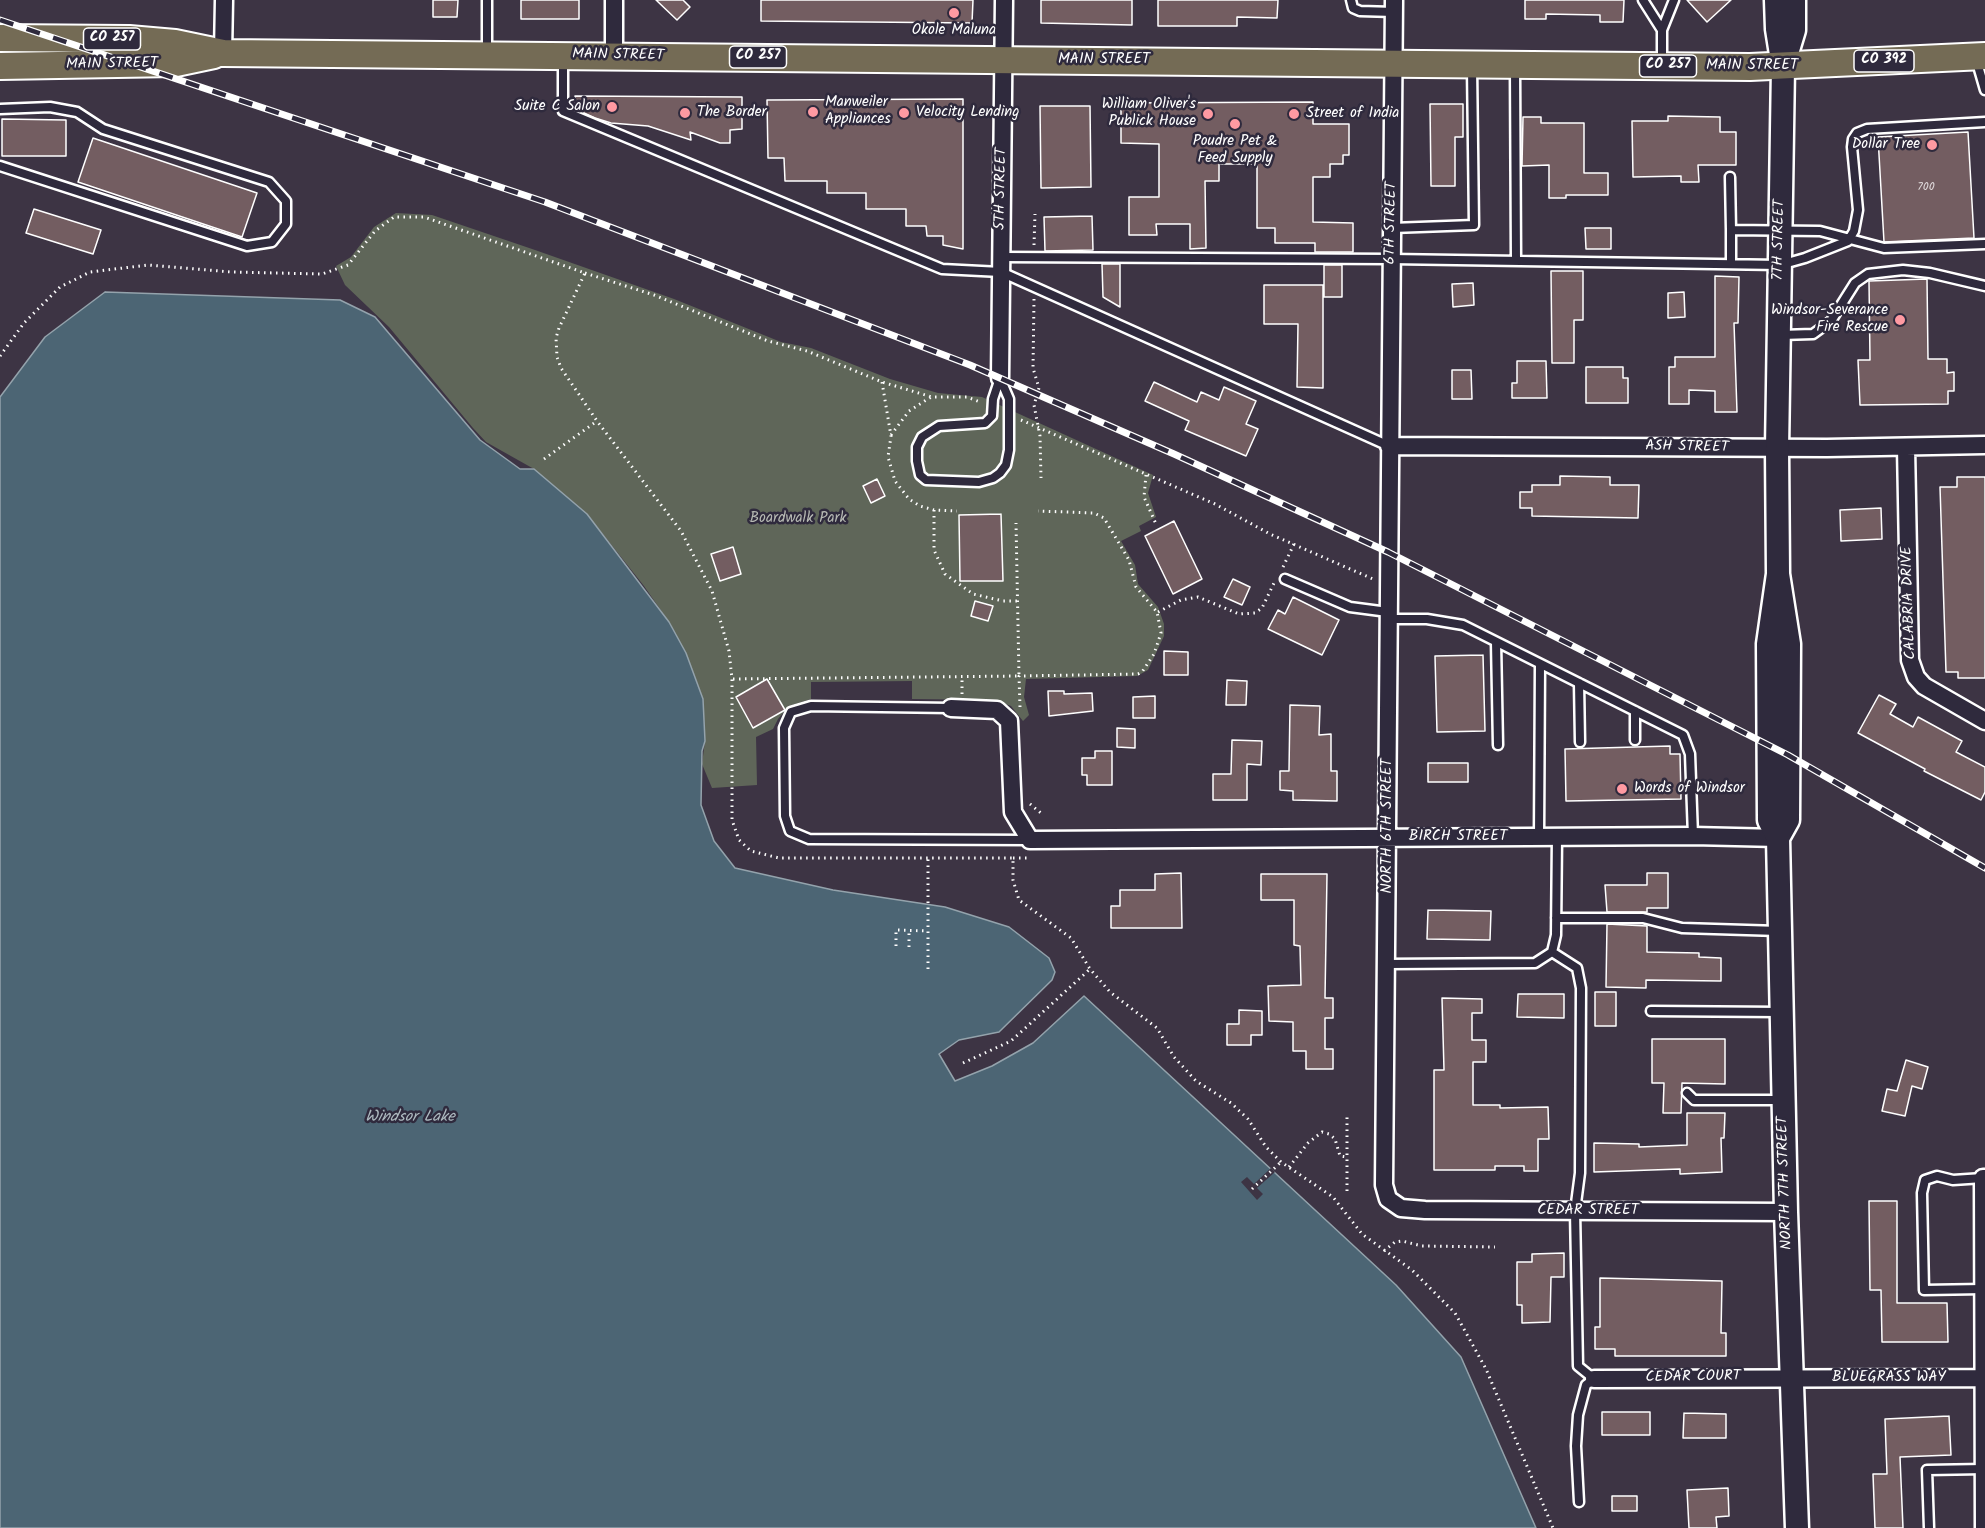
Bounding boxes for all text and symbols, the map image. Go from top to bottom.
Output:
marker: Okole Maluna [947,6,961,20]
place label: Okole Maluna [912,22,996,40]
road number: CO 257 [84,28,140,50]
street label: MAIN STREET [572,46,664,66]
road number: CO 257 [730,46,786,68]
road number: CO 392 [1854,50,1914,72]
street label: MAIN STREET [1058,51,1150,69]
street label: MAIN STREET [66,55,158,75]
road number: CO 257 [1640,55,1696,77]
street label: MAIN STREET [1706,57,1798,75]
place label: Manweiler Appliances [825,94,891,129]
place label: William Oliver's Publick House [1102,96,1196,131]
place label: Suite C Salon [514,98,600,116]
marker: Suite C Salon [605,100,619,114]
place label: The Border [697,104,766,122]
place label: Velocity Lending [916,104,1019,122]
marker: Manweiler Appliances [806,105,820,119]
place label: Street of India [1306,105,1399,123]
marker: The Border [678,106,692,120]
marker: Velocity Lending [897,106,911,120]
marker: William Oliver's Publick House [1201,107,1215,121]
marker: Street of India [1287,107,1301,121]
marker: Poudre Pet & Feed Supply [1228,117,1242,131]
place label: Poudre Pet & Feed Supply [1193,133,1277,168]
place label: Dollar Tree [1852,136,1920,154]
marker: Dollar Tree [1925,138,1939,152]
street label: 5TH STREET [992,148,1012,230]
street label: 6TH STREET [1382,181,1402,265]
house number: 700 [1917,181,1935,195]
street label: 7TH STREET [1770,199,1790,281]
place label: Windsor-Severance Fire Rescue [1771,302,1888,337]
marker: Windsor-Severance Fire Rescue [1893,313,1907,327]
street label: ASH STREET [1645,438,1729,458]
park label: Boardwalk Park [750,510,846,528]
street label: CALABRIA DRIVE [1899,546,1921,660]
street label: NORTH 6TH STREET [1379,759,1397,893]
place label: Words of Windsor [1634,780,1745,798]
marker: Words of Windsor [1615,782,1629,796]
street label: BIRCH STREET [1409,828,1507,846]
water label: Windsor Lake [365,1108,455,1128]
street label: NORTH 7TH STREET [1775,1116,1797,1250]
street label: CEDAR STREET [1537,1202,1639,1220]
street label: CEDAR COURT [1645,1368,1741,1388]
street label: BLUEGRASS WAY [1832,1369,1946,1387]

